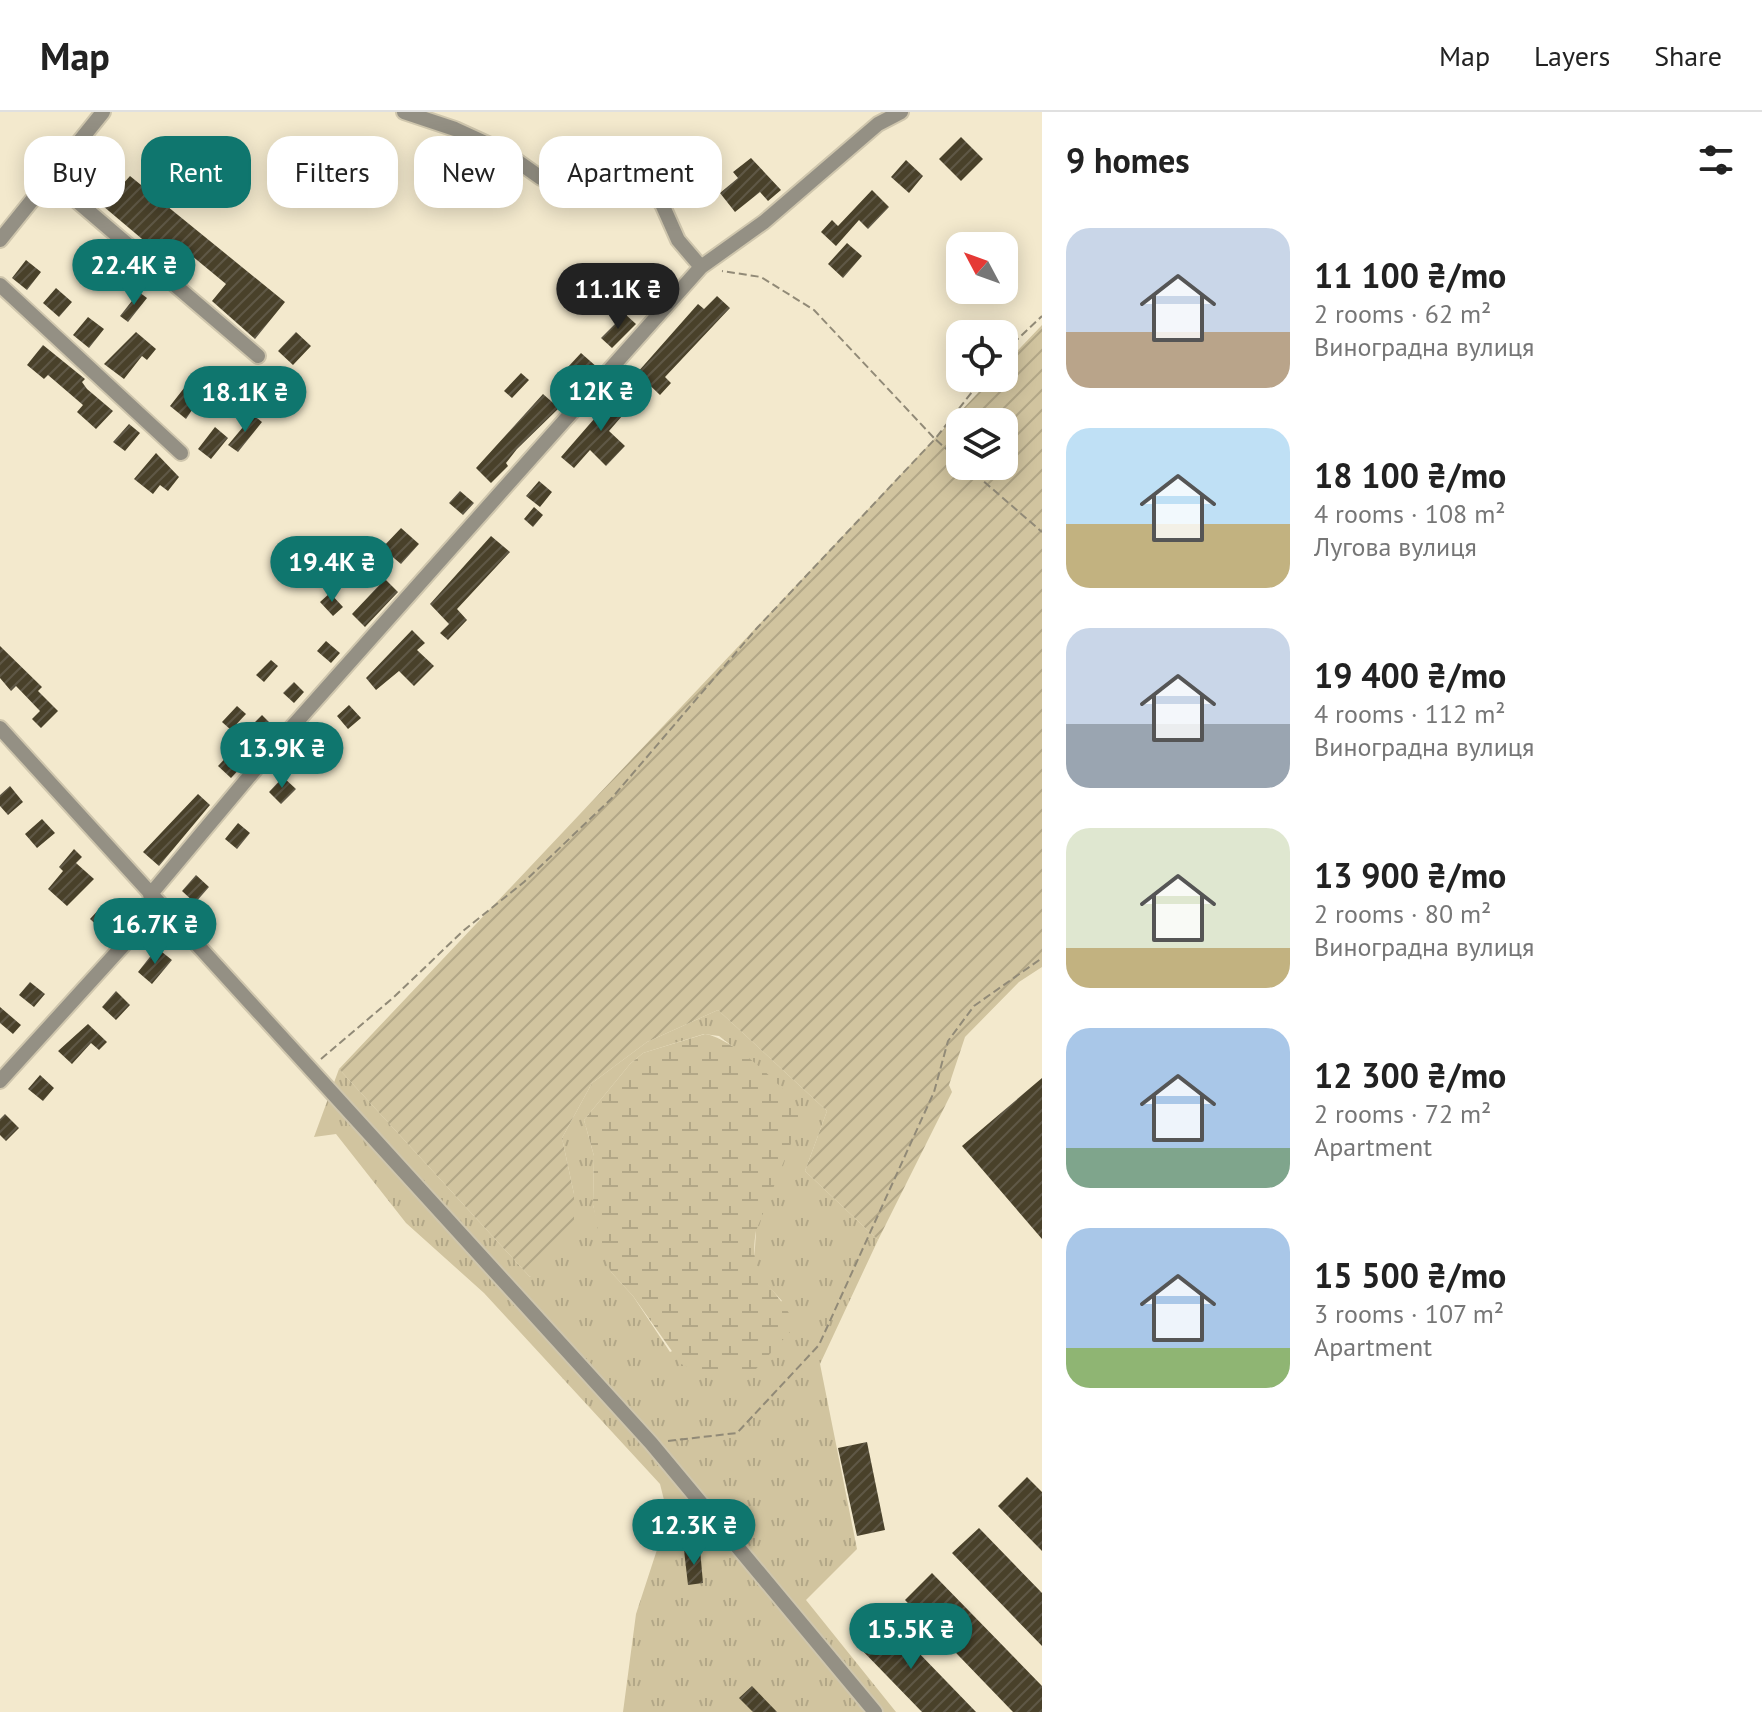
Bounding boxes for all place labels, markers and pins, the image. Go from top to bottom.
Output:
pin: 22.4K ₴ [60,239,208,307]
pin: 11.1K ₴ [544,263,692,331]
pin: 12K ₴ [545,365,657,433]
pin: 18.1K ₴ [171,366,319,434]
pin: 19.4K ₴ [258,536,406,604]
pin: 13.9K ₴ [208,722,356,790]
pin: 16.7K ₴ [81,898,229,966]
pin: 12.3K ₴ [620,1499,768,1567]
pin: 15.5K ₴ [837,1603,985,1671]

